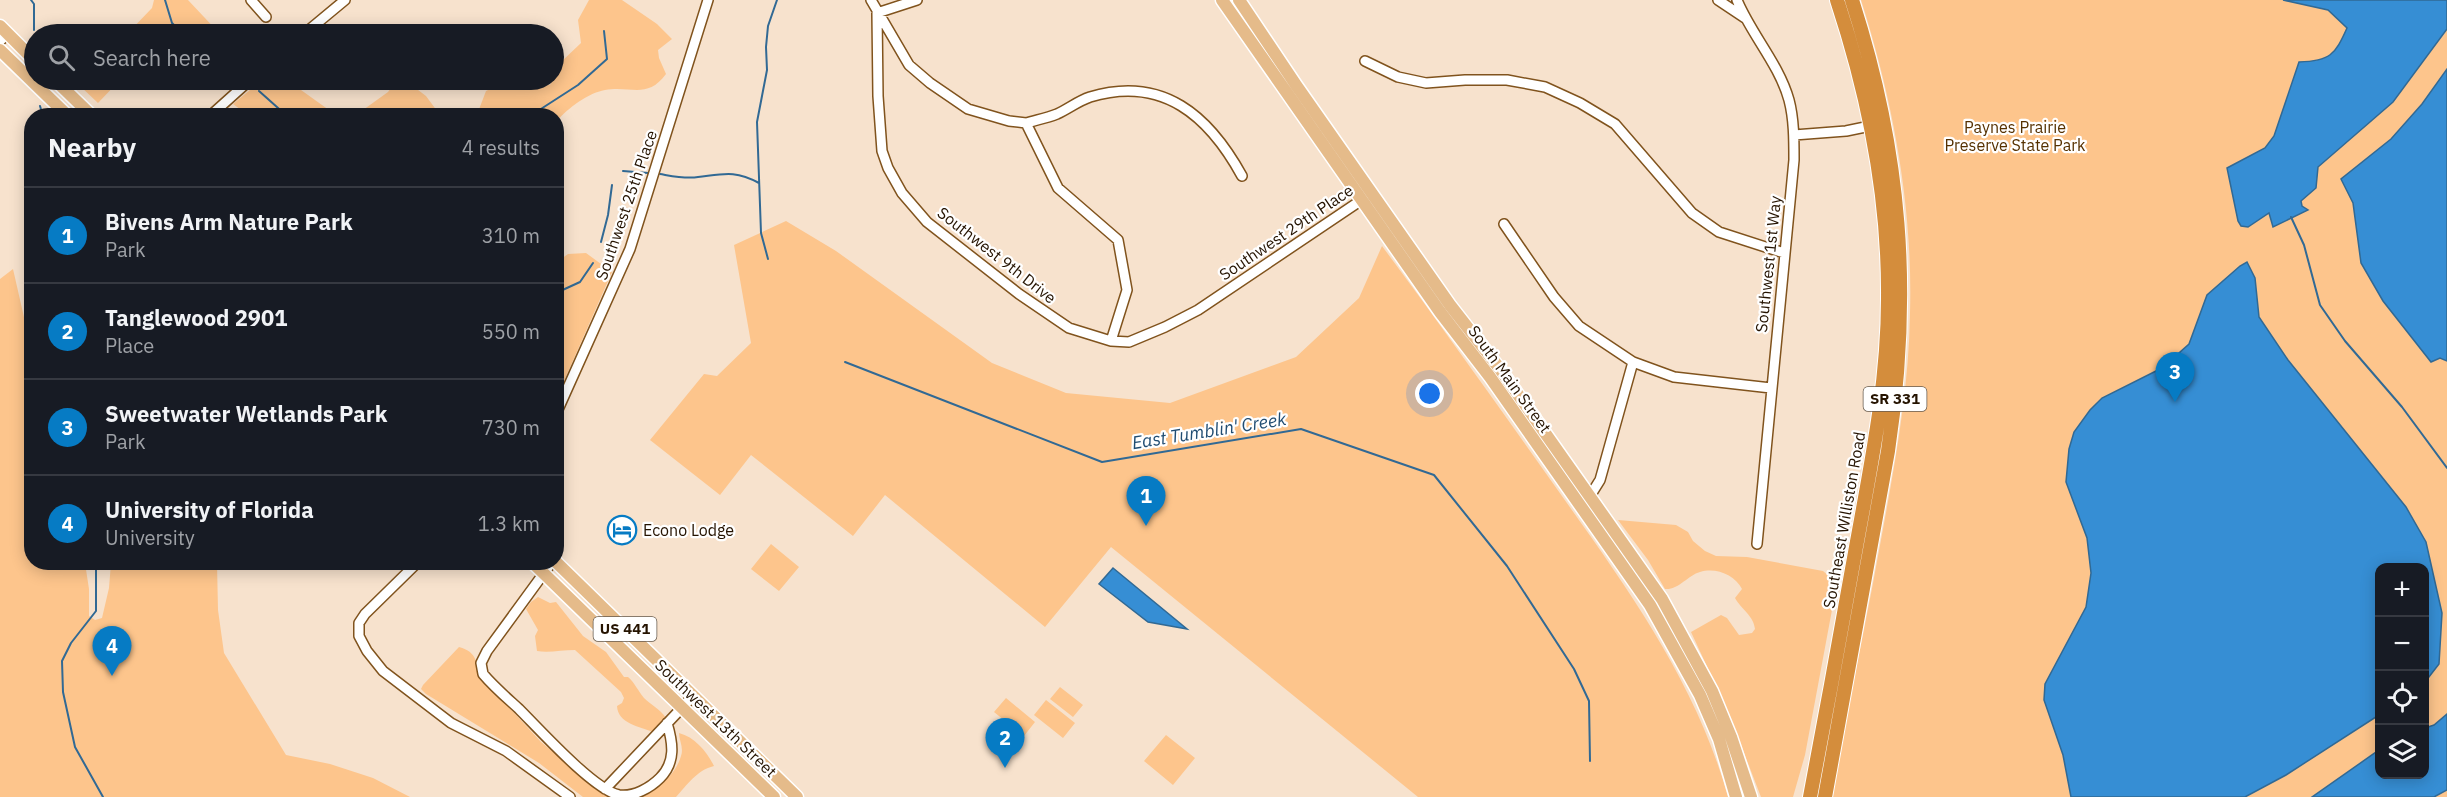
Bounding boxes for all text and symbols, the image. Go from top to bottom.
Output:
search box [24,24,564,90]
icon: search [45,41,78,74]
text: Search here [93,43,211,72]
park label: Paynes Prairie Preserve State Park [1945,117,2086,155]
street label: Southwest 25th Place [591,127,661,283]
text: Nearby [48,130,136,164]
text: 4 results [462,134,540,161]
street label: Southwest 29th Place [1215,180,1357,284]
street label: Southwest 1st Way [1751,195,1785,333]
street label: Southwest 9th Drive [934,202,1061,308]
text: Bivens Arm Nature Park [105,207,353,236]
text: 1 [62,222,74,249]
text: 310 m [482,222,540,249]
text: Park [105,236,145,263]
text: Tanglewood 2901 [105,303,287,332]
text: 2 [62,318,74,345]
text: 550 m [482,318,540,345]
street label: South Main Street [1464,321,1556,437]
text: Place [105,332,154,359]
pin: 3 [2156,352,2194,402]
your location [1415,379,1444,408]
road number: SR 331 [1864,387,1926,411]
text: Sweetwater Wetlands Park [105,399,387,428]
water label: East Tumblin' Creek [1130,407,1288,454]
text: 3 [62,414,74,441]
text: 730 m [482,414,540,441]
text: Park [105,428,145,455]
street label: Southeast Williston Road [1819,430,1869,610]
pin: 1 [1126,476,1166,526]
text: University of Florida [105,495,314,524]
text: 4 [62,510,74,537]
text: 1.3 km [478,510,540,537]
hotel icon: Econo Lodge [606,514,638,546]
place label: Econo Lodge [643,520,734,540]
text: University [105,524,195,551]
map controls [2375,563,2429,779]
button: + [2375,563,2429,617]
road number: US 441 [594,617,656,641]
button: − [2375,617,2429,671]
pin: 4 [92,626,132,676]
street label: Southwest 13th Street [651,655,781,781]
button: locate [2375,671,2429,725]
pin: 2 [986,718,1024,768]
button: layers [2375,725,2429,779]

